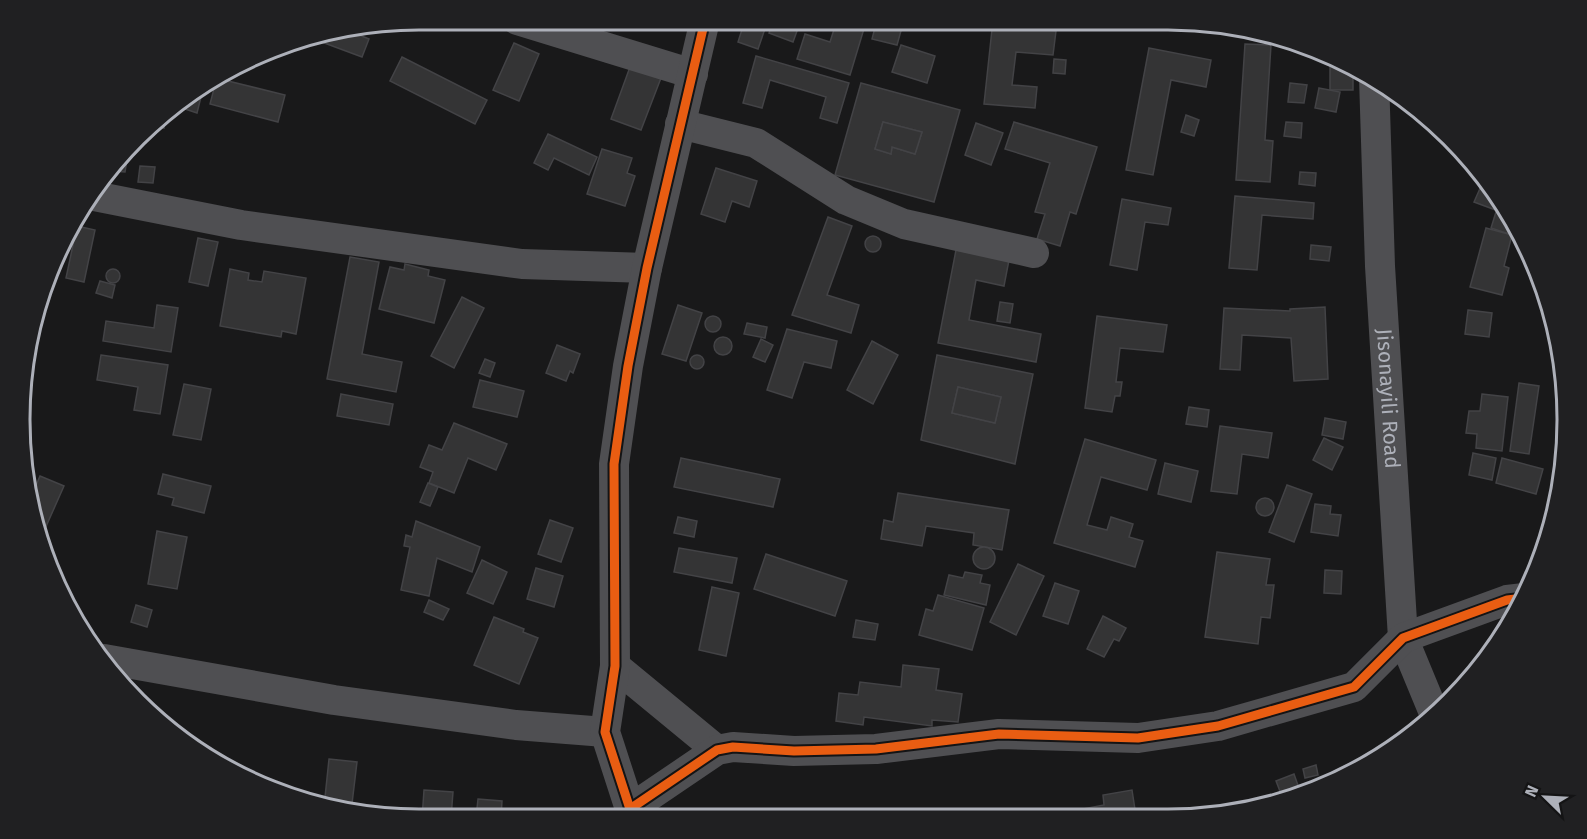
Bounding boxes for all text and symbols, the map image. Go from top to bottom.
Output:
street label: Jisonayili Road [1371,328,1406,469]
north arrow [1515,767,1575,827]
text: N [1521,782,1543,800]

